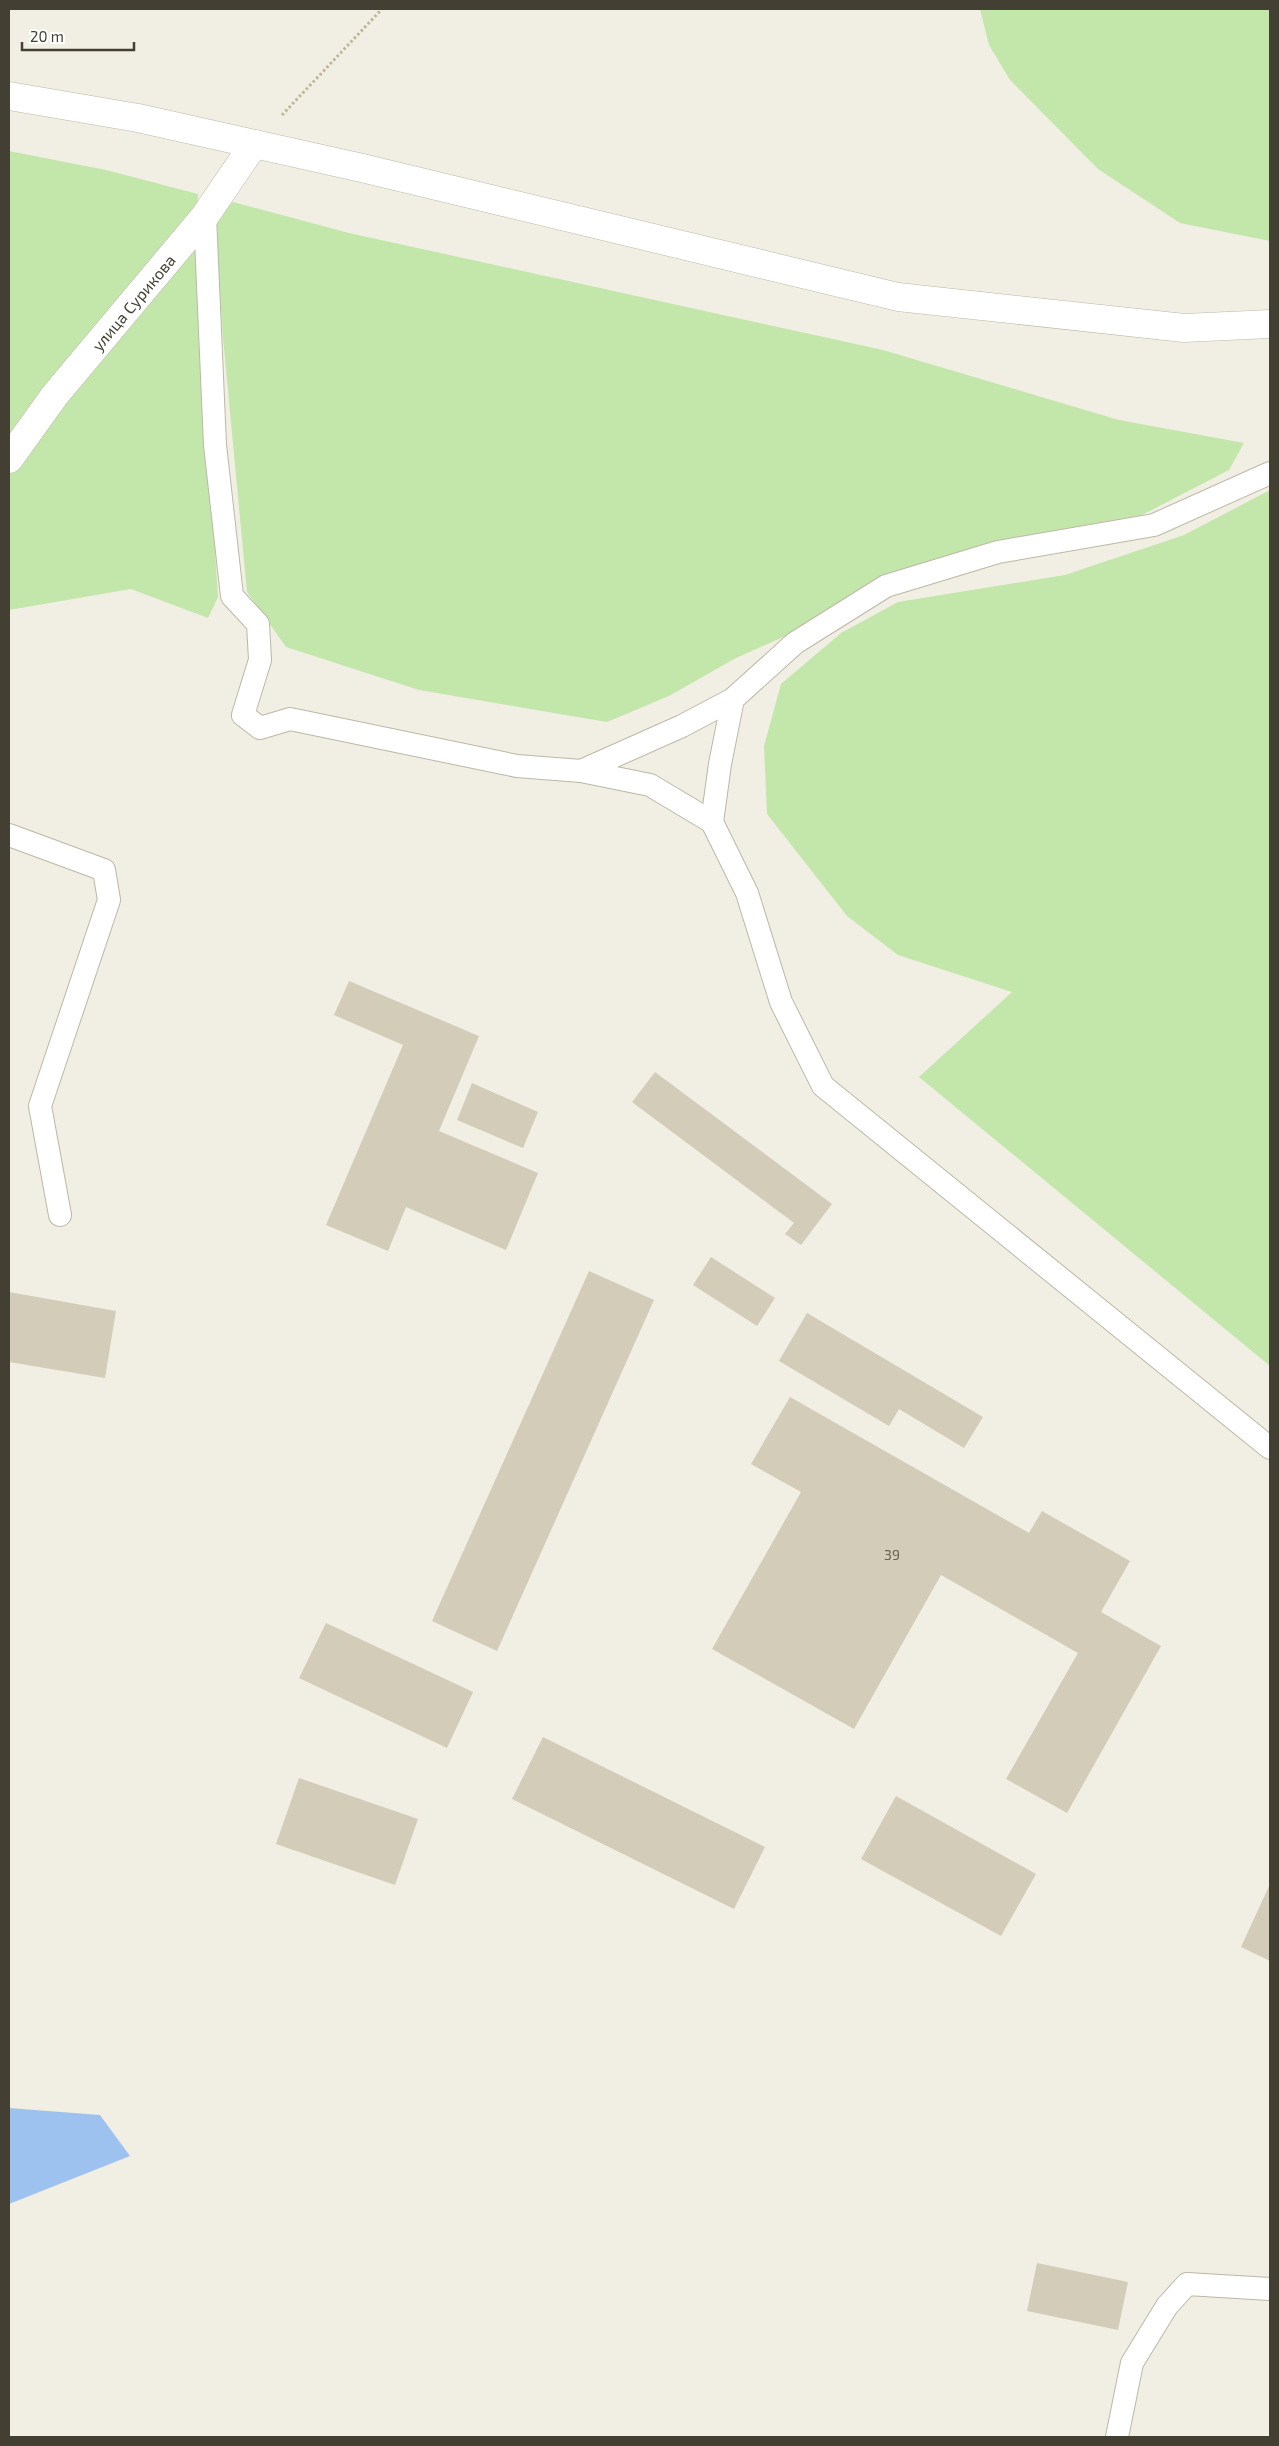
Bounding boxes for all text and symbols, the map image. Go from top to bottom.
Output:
scale bar [22,20,135,52]
text: 20 m [30,27,64,45]
street label: улица Сурикова [87,250,179,355]
house number: 39 [884,1546,900,1563]

